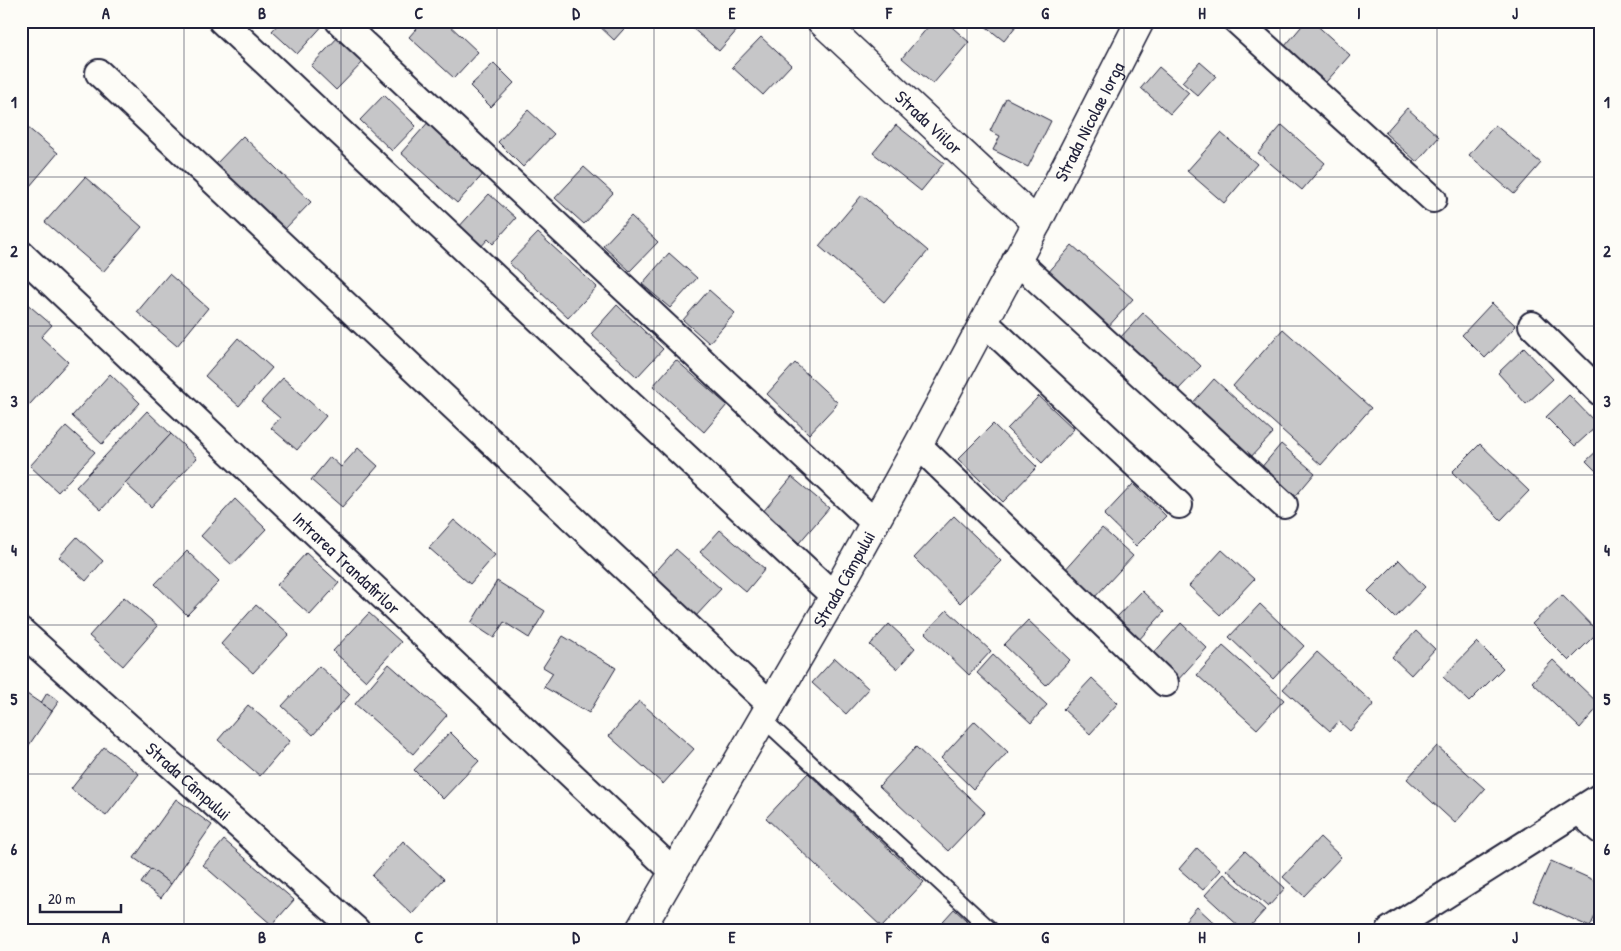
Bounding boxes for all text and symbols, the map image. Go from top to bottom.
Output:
text: A [102,2,110,24]
text: B [258,2,266,24]
text: C [415,2,424,24]
text: D [572,2,580,24]
text: E [728,2,736,24]
text: F [885,2,893,24]
text: G [1041,2,1049,24]
text: H [1198,2,1206,24]
text: I [1357,2,1361,24]
text: J [1512,2,1518,24]
street label: Strada Nicolae Iorga [1048,57,1130,186]
street label: Strada Viilor [890,84,968,160]
text: 1 [11,91,17,113]
text: 1 [1604,91,1610,113]
text: 2 [10,240,18,262]
text: 2 [1603,240,1611,262]
text: 3 [10,390,18,412]
text: 3 [1603,390,1611,412]
street label: Intrarea Trandafirilor [288,506,407,620]
street label: Strada Câmpului [806,526,880,631]
text: 4 [11,539,17,561]
text: 4 [1604,539,1610,561]
text: 5 [11,688,18,710]
text: 5 [1604,688,1611,710]
street label: Strada Câmpului [141,736,237,826]
text: 6 [11,838,18,860]
text: 6 [1604,838,1611,860]
scale bar [40,881,121,913]
text: 20 m [48,888,75,909]
text: A [102,926,110,948]
text: B [258,926,266,948]
text: C [415,926,424,948]
text: D [572,926,580,948]
text: E [728,926,736,948]
text: F [885,926,893,948]
text: G [1041,926,1049,948]
text: H [1198,926,1206,948]
text: I [1357,926,1361,948]
text: J [1512,926,1518,948]

